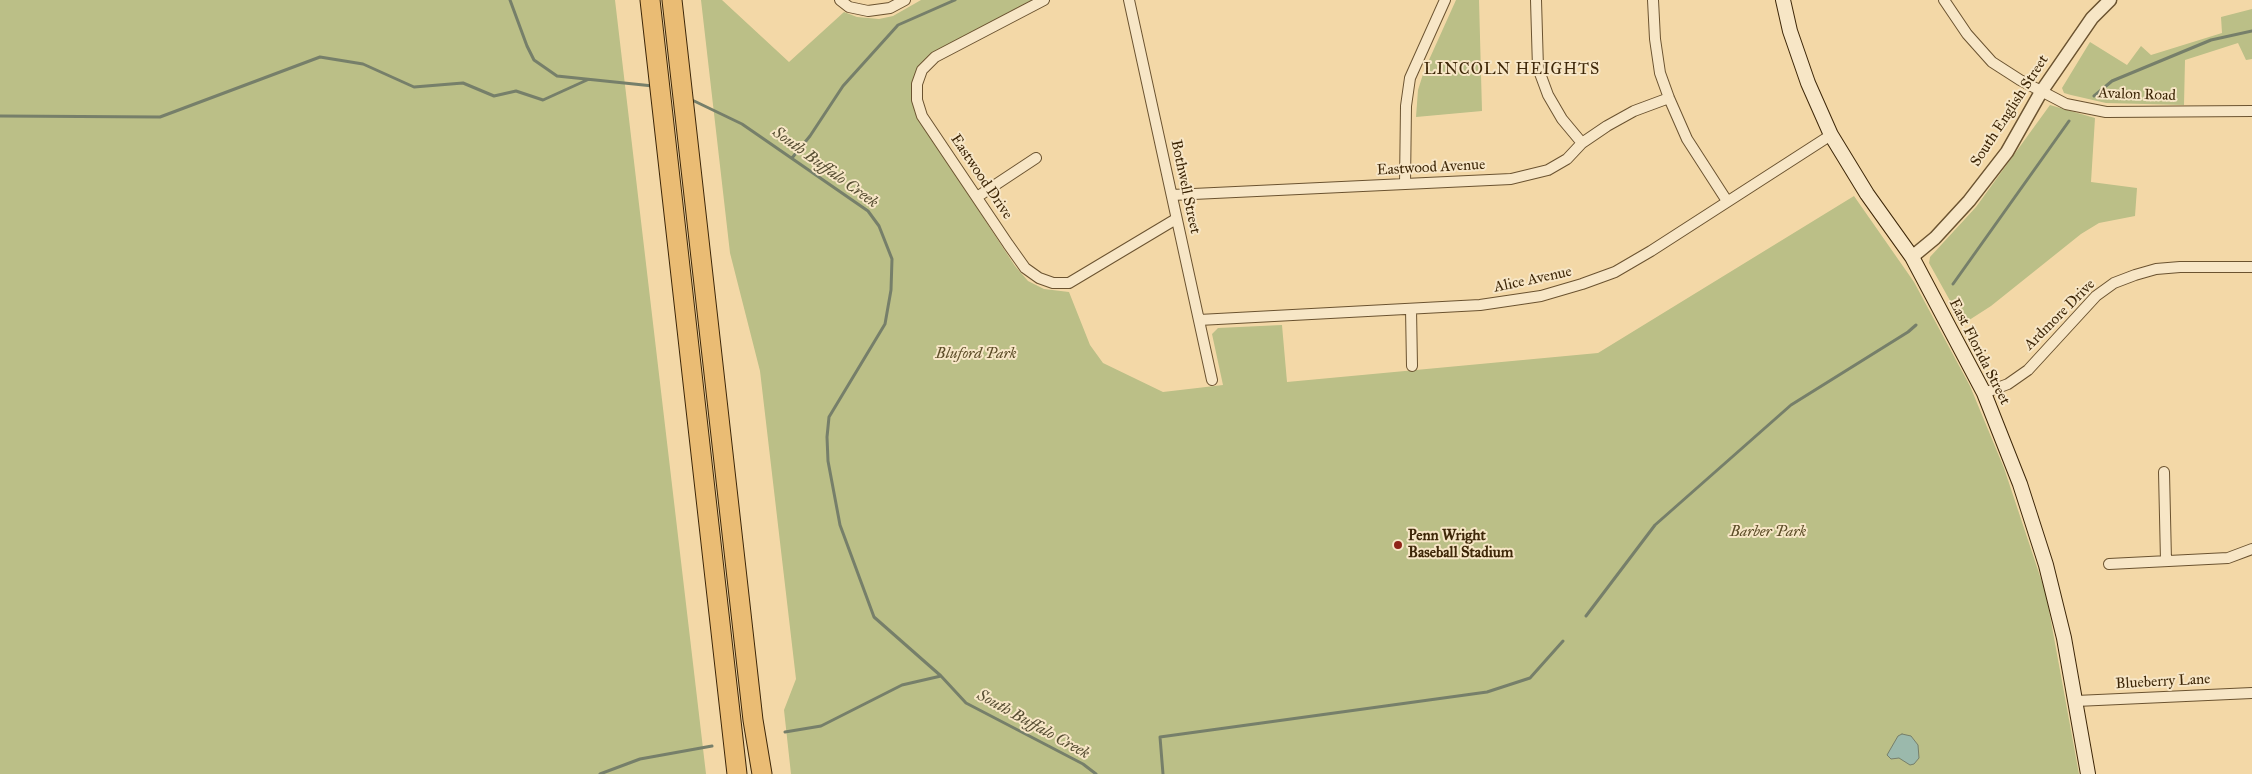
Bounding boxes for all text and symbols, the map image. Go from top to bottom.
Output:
street label: South English Street [1967,52,2053,170]
district label: LINCOLN HEIGHTS [1422,60,1602,80]
street label: Avalon Road [2098,85,2176,105]
water label: South Buffalo Creek [769,123,881,213]
street label: Eastwood Drive [946,131,1016,223]
street label: Bothwell Street [1166,138,1204,236]
street label: Eastwood Avenue [1376,156,1486,180]
street label: Alice Avenue [1492,263,1574,297]
street label: Ardmore Drive [2021,276,2099,354]
street label: East Florida Street [1945,296,2013,408]
park label: Bluford Park [936,345,1016,363]
park label: Barber Park [1730,523,1806,541]
place label: Penn Wright Baseball Stadium [1408,527,1513,562]
marker: Penn Wright Baseball Stadium [1392,539,1404,551]
street label: Blueberry Lane [2115,671,2211,693]
water label: South Buffalo Creek [973,686,1093,764]

